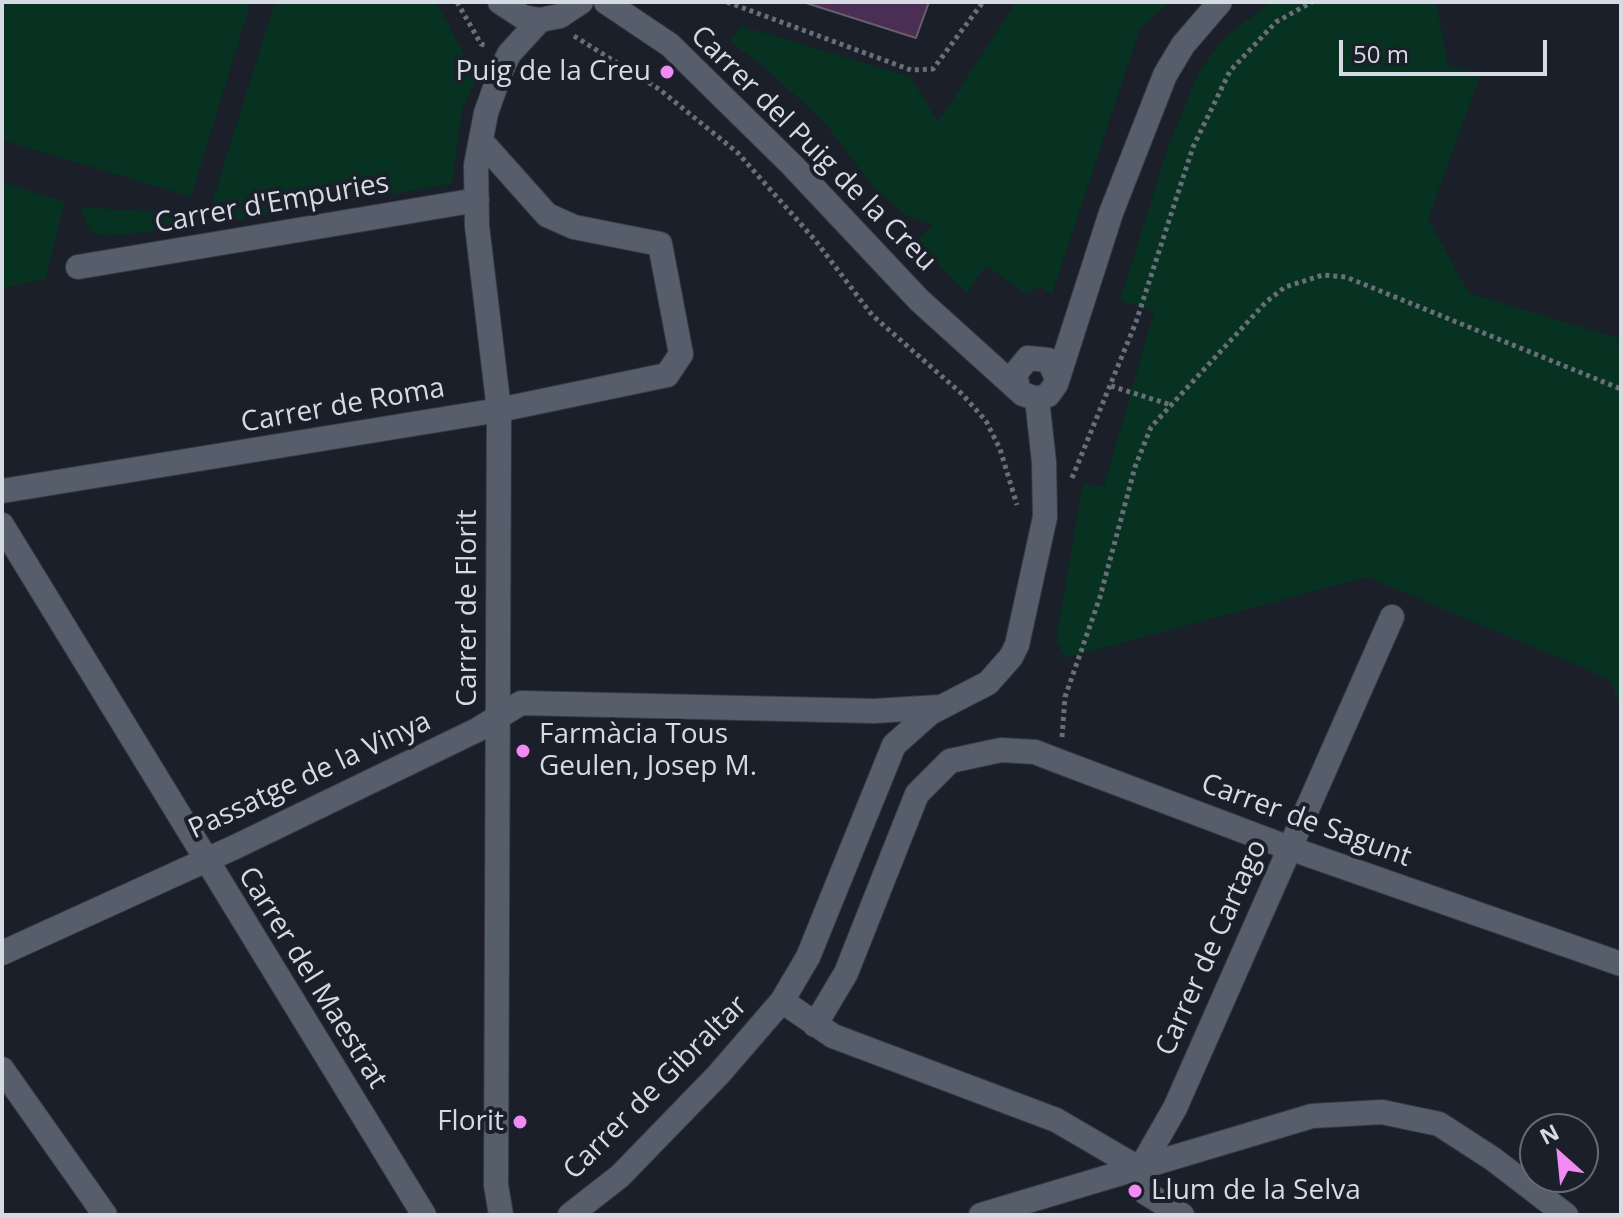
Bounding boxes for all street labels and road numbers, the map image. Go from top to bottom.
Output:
street label: Carrer del Puig de la Creu [683,19,943,279]
street label: Carrer d'Empuries [152,167,392,241]
street label: Carrer de Roma [239,372,447,440]
street label: Carrer de Florit [451,509,485,707]
street label: Passatge de la Vinya [184,705,436,847]
street label: Carrer de Sagunt [1196,767,1416,875]
street label: Carrer de Cartago [1149,835,1275,1061]
street label: Carrer del Maestrat [230,861,394,1095]
street label: Carrer de Gibraltar [557,989,755,1187]

